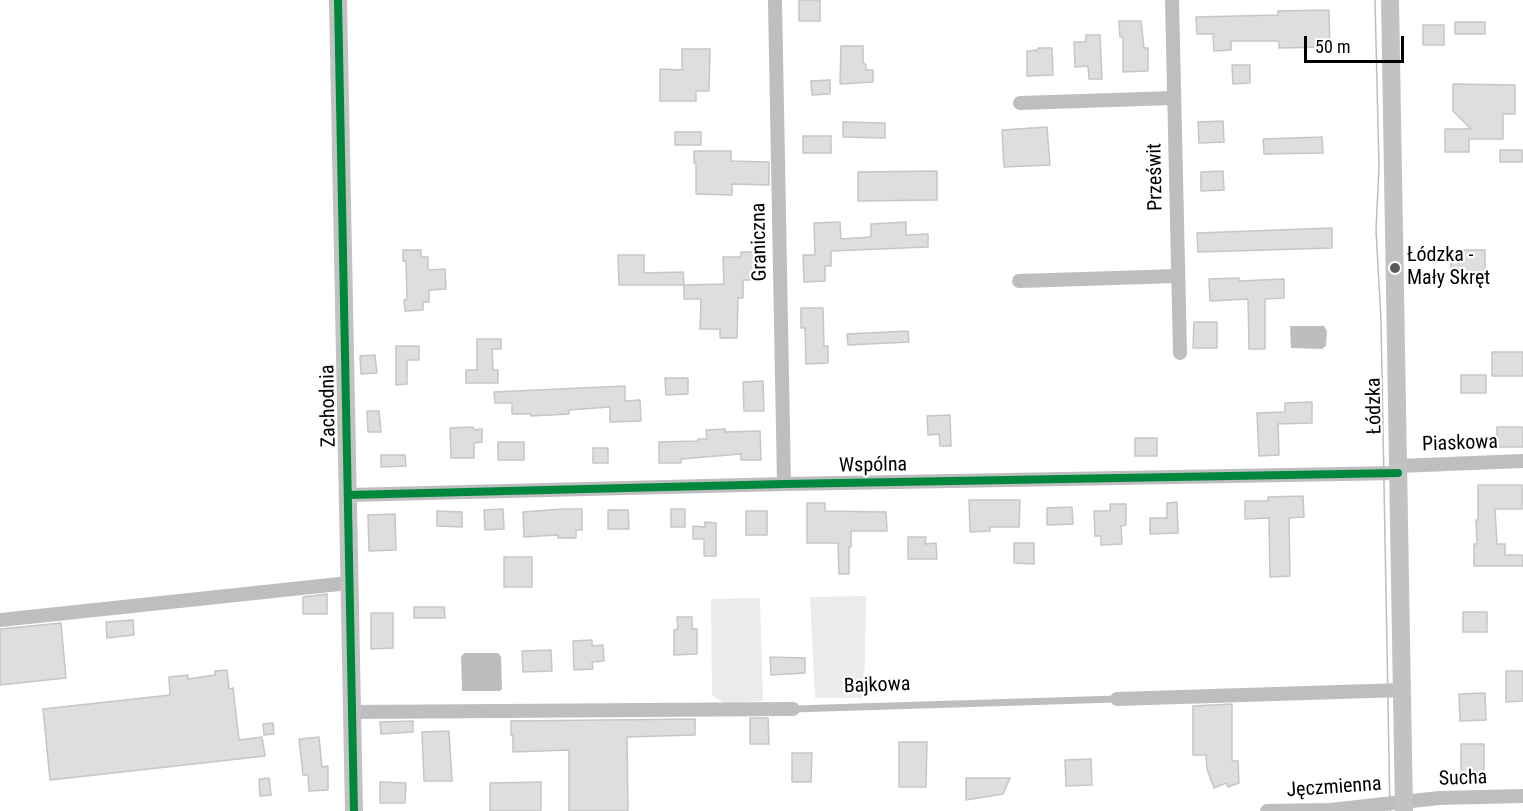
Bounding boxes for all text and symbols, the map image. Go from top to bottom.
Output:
scale bar [1307,24,1408,62]
text: 50 m [1315,36,1350,57]
street label: Prześwit [1143,143,1169,211]
street label: Graniczna [747,202,773,282]
place label: Łódzka - Mały Skręt [1407,244,1490,291]
marker: Łódzka - Mały Skręt [1388,261,1402,275]
street label: Zachodnia [316,364,342,448]
street label: Łódzka [1363,377,1387,435]
street label: Piaskowa [1422,431,1498,457]
street label: Wspólna [839,453,907,479]
street label: Bajkowa [843,673,911,699]
street label: Sucha [1438,766,1488,792]
street label: Jęczmienna [1286,773,1382,803]

